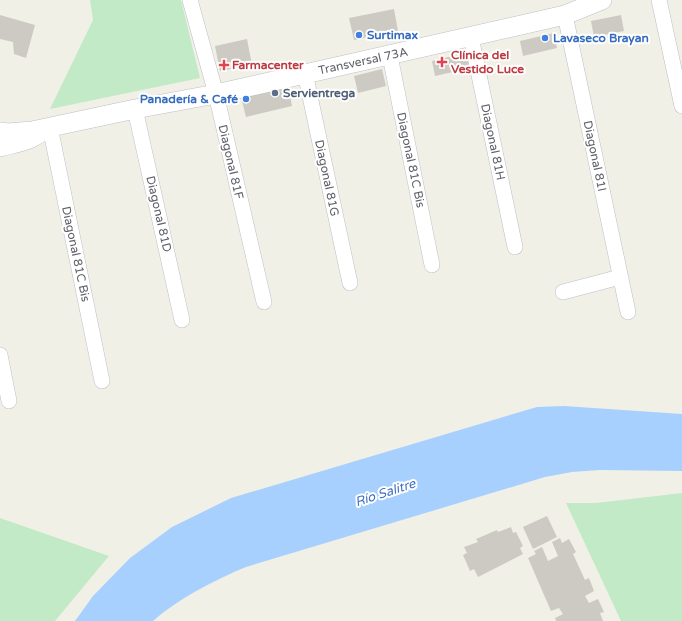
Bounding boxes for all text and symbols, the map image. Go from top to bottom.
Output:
place label: Surtimax [367,28,419,42]
marker: Surtimax [354,30,364,40]
place label: Lavaseco Brayan [553,31,649,46]
marker: Lavaseco Brayan [540,33,550,43]
street label: Transversal 73A [317,45,409,77]
place label: Clínica del Vestido Luce [451,48,524,76]
marker: Clínica del Vestido Luce [436,56,448,68]
place label: Farmacenter [232,58,304,72]
marker: Farmacenter [219,60,229,70]
place label: Servientrega [283,86,355,101]
marker: Servientrega [270,88,280,98]
place label: Panadería & Café [140,92,238,106]
marker: Panadería & Café [241,94,251,104]
street label: Diagonal 81H [478,102,508,182]
street label: Diagonal 81C Bis [394,111,428,209]
street label: Diagonal 81I [581,119,609,193]
street label: Diagonal 81F [216,123,246,201]
street label: Diagonal 81G [312,138,342,218]
street label: Diagonal 81D [143,175,175,253]
street label: Diagonal 81C Bis [59,205,93,303]
water label: Río Salitre [353,475,418,510]

